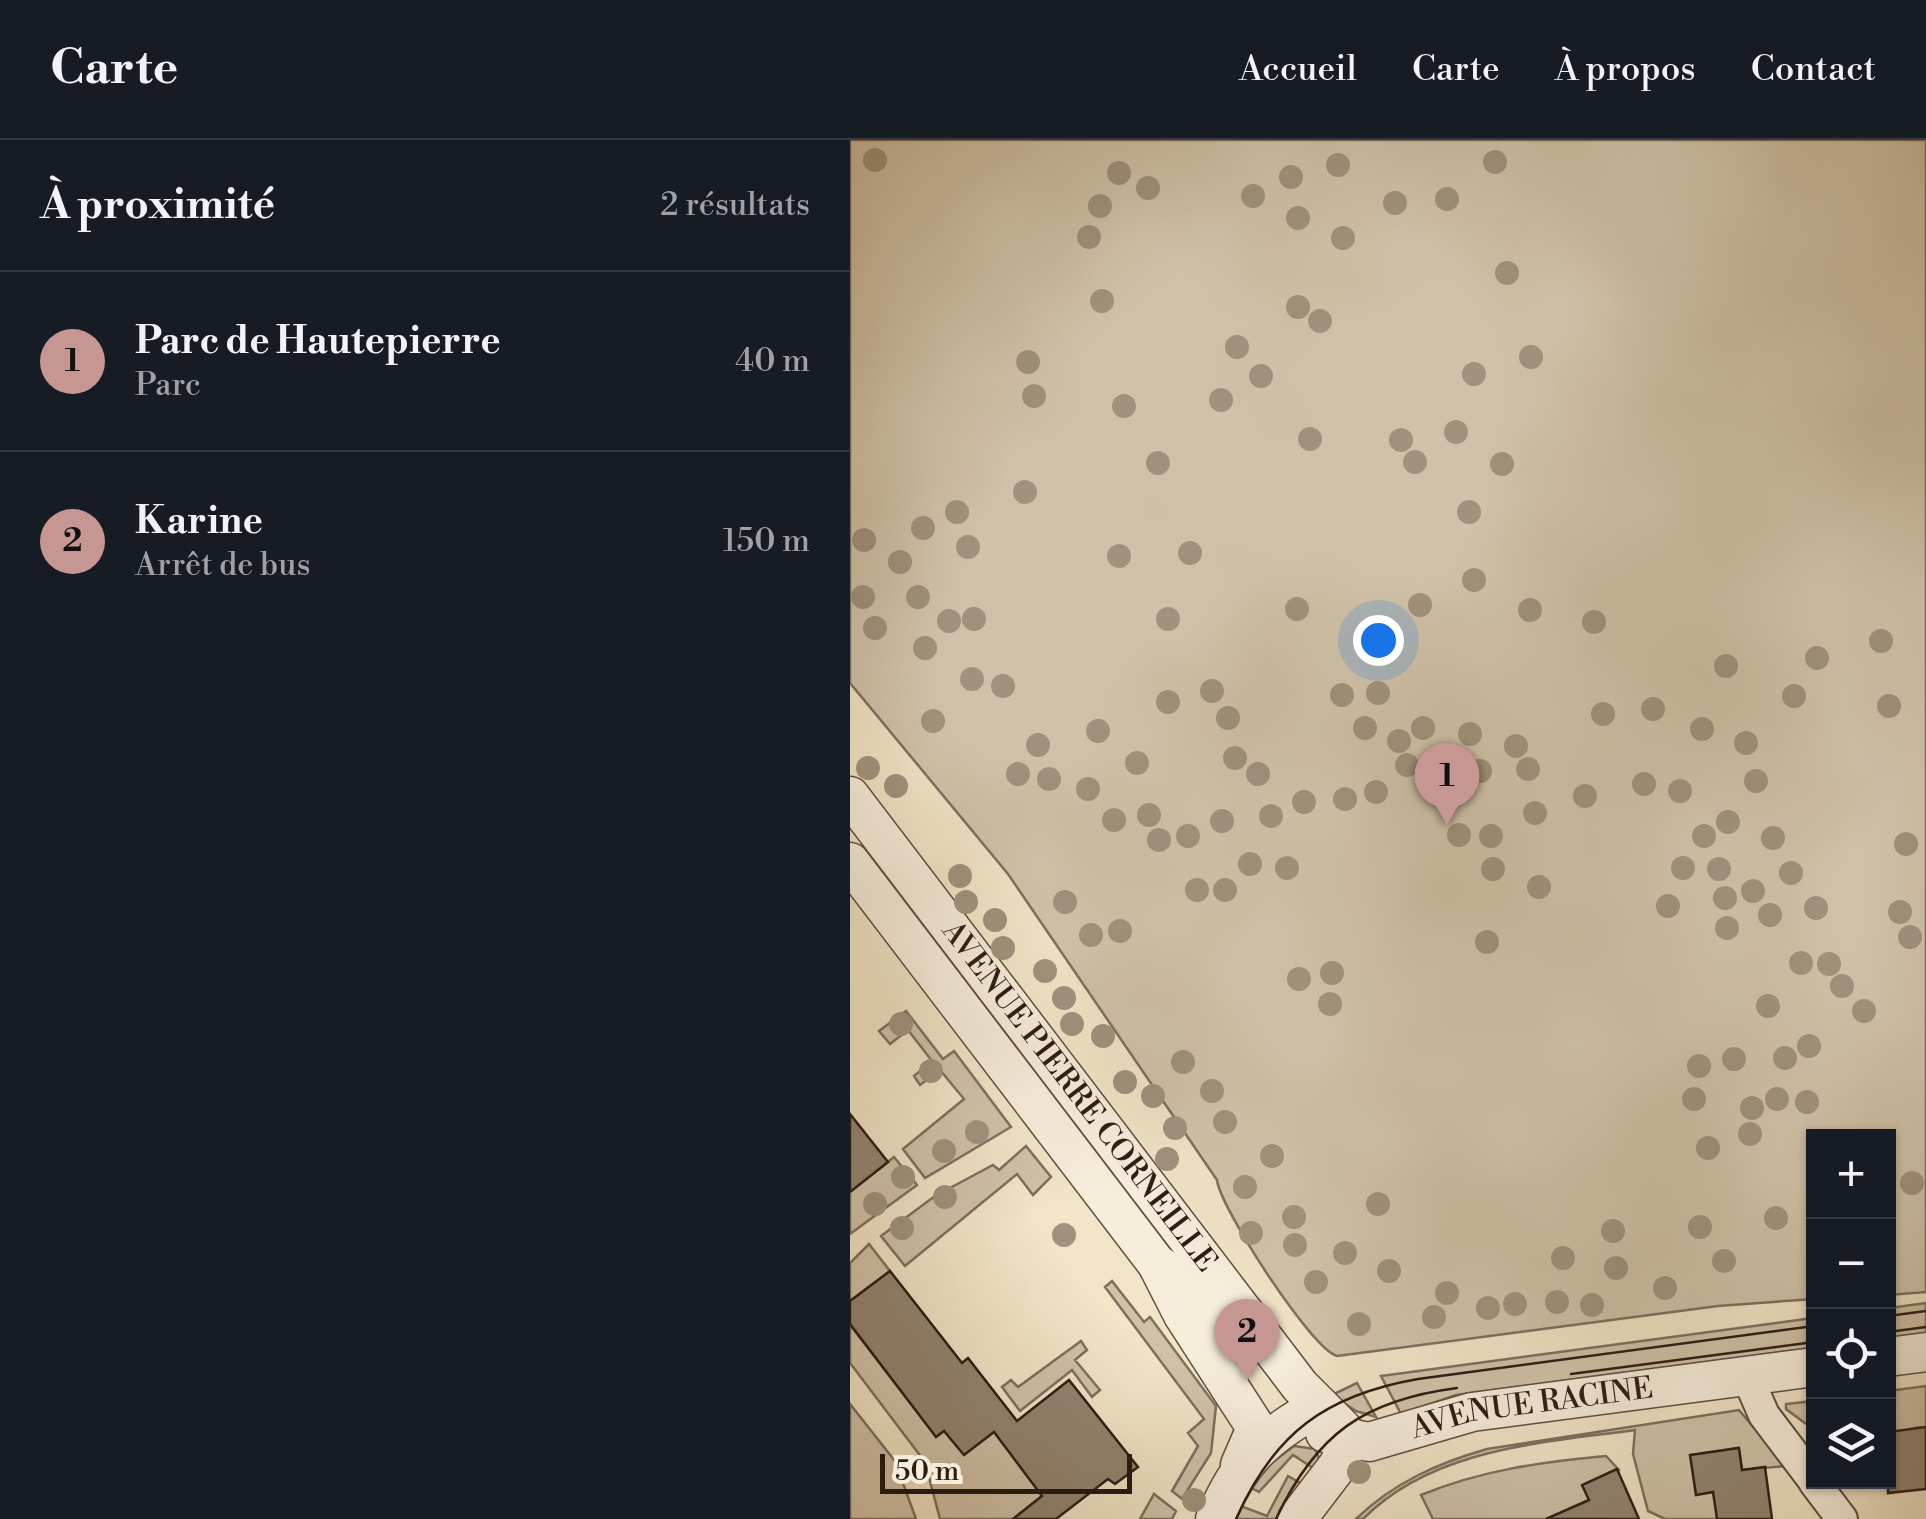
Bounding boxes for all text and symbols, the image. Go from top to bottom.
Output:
text: Carte [50,39,178,99]
text: Accueil [1239,48,1357,91]
text: Carte [1412,48,1500,91]
text: À propos [1555,48,1696,91]
text: Contact [1751,48,1876,91]
text: À proximité [40,179,275,232]
text: 2 résultats [660,185,810,225]
text: Parc de Hautepierre [135,318,501,365]
text: 1 [65,341,80,381]
text: 40 m [735,341,810,381]
text: Parc [135,365,201,405]
text: Karine [135,498,263,545]
text: 2 [62,521,83,561]
text: 150 m [723,521,810,561]
text: Arrêt de bus [135,545,311,585]
your location [1353,615,1404,666]
pin: 1 [1414,742,1480,825]
street label: AVENUE PIERRE CORNEILLE [933,913,1225,1280]
map controls [1806,1129,1896,1489]
button: + [1806,1129,1896,1219]
button: − [1806,1219,1896,1309]
pin: 2 [1214,1298,1280,1381]
button: locate [1806,1309,1896,1399]
street label: AVENUE RACINE [1405,1369,1655,1448]
button: layers [1806,1399,1896,1489]
scale bar [880,1449,1132,1494]
text: 50 m [895,1454,959,1489]

